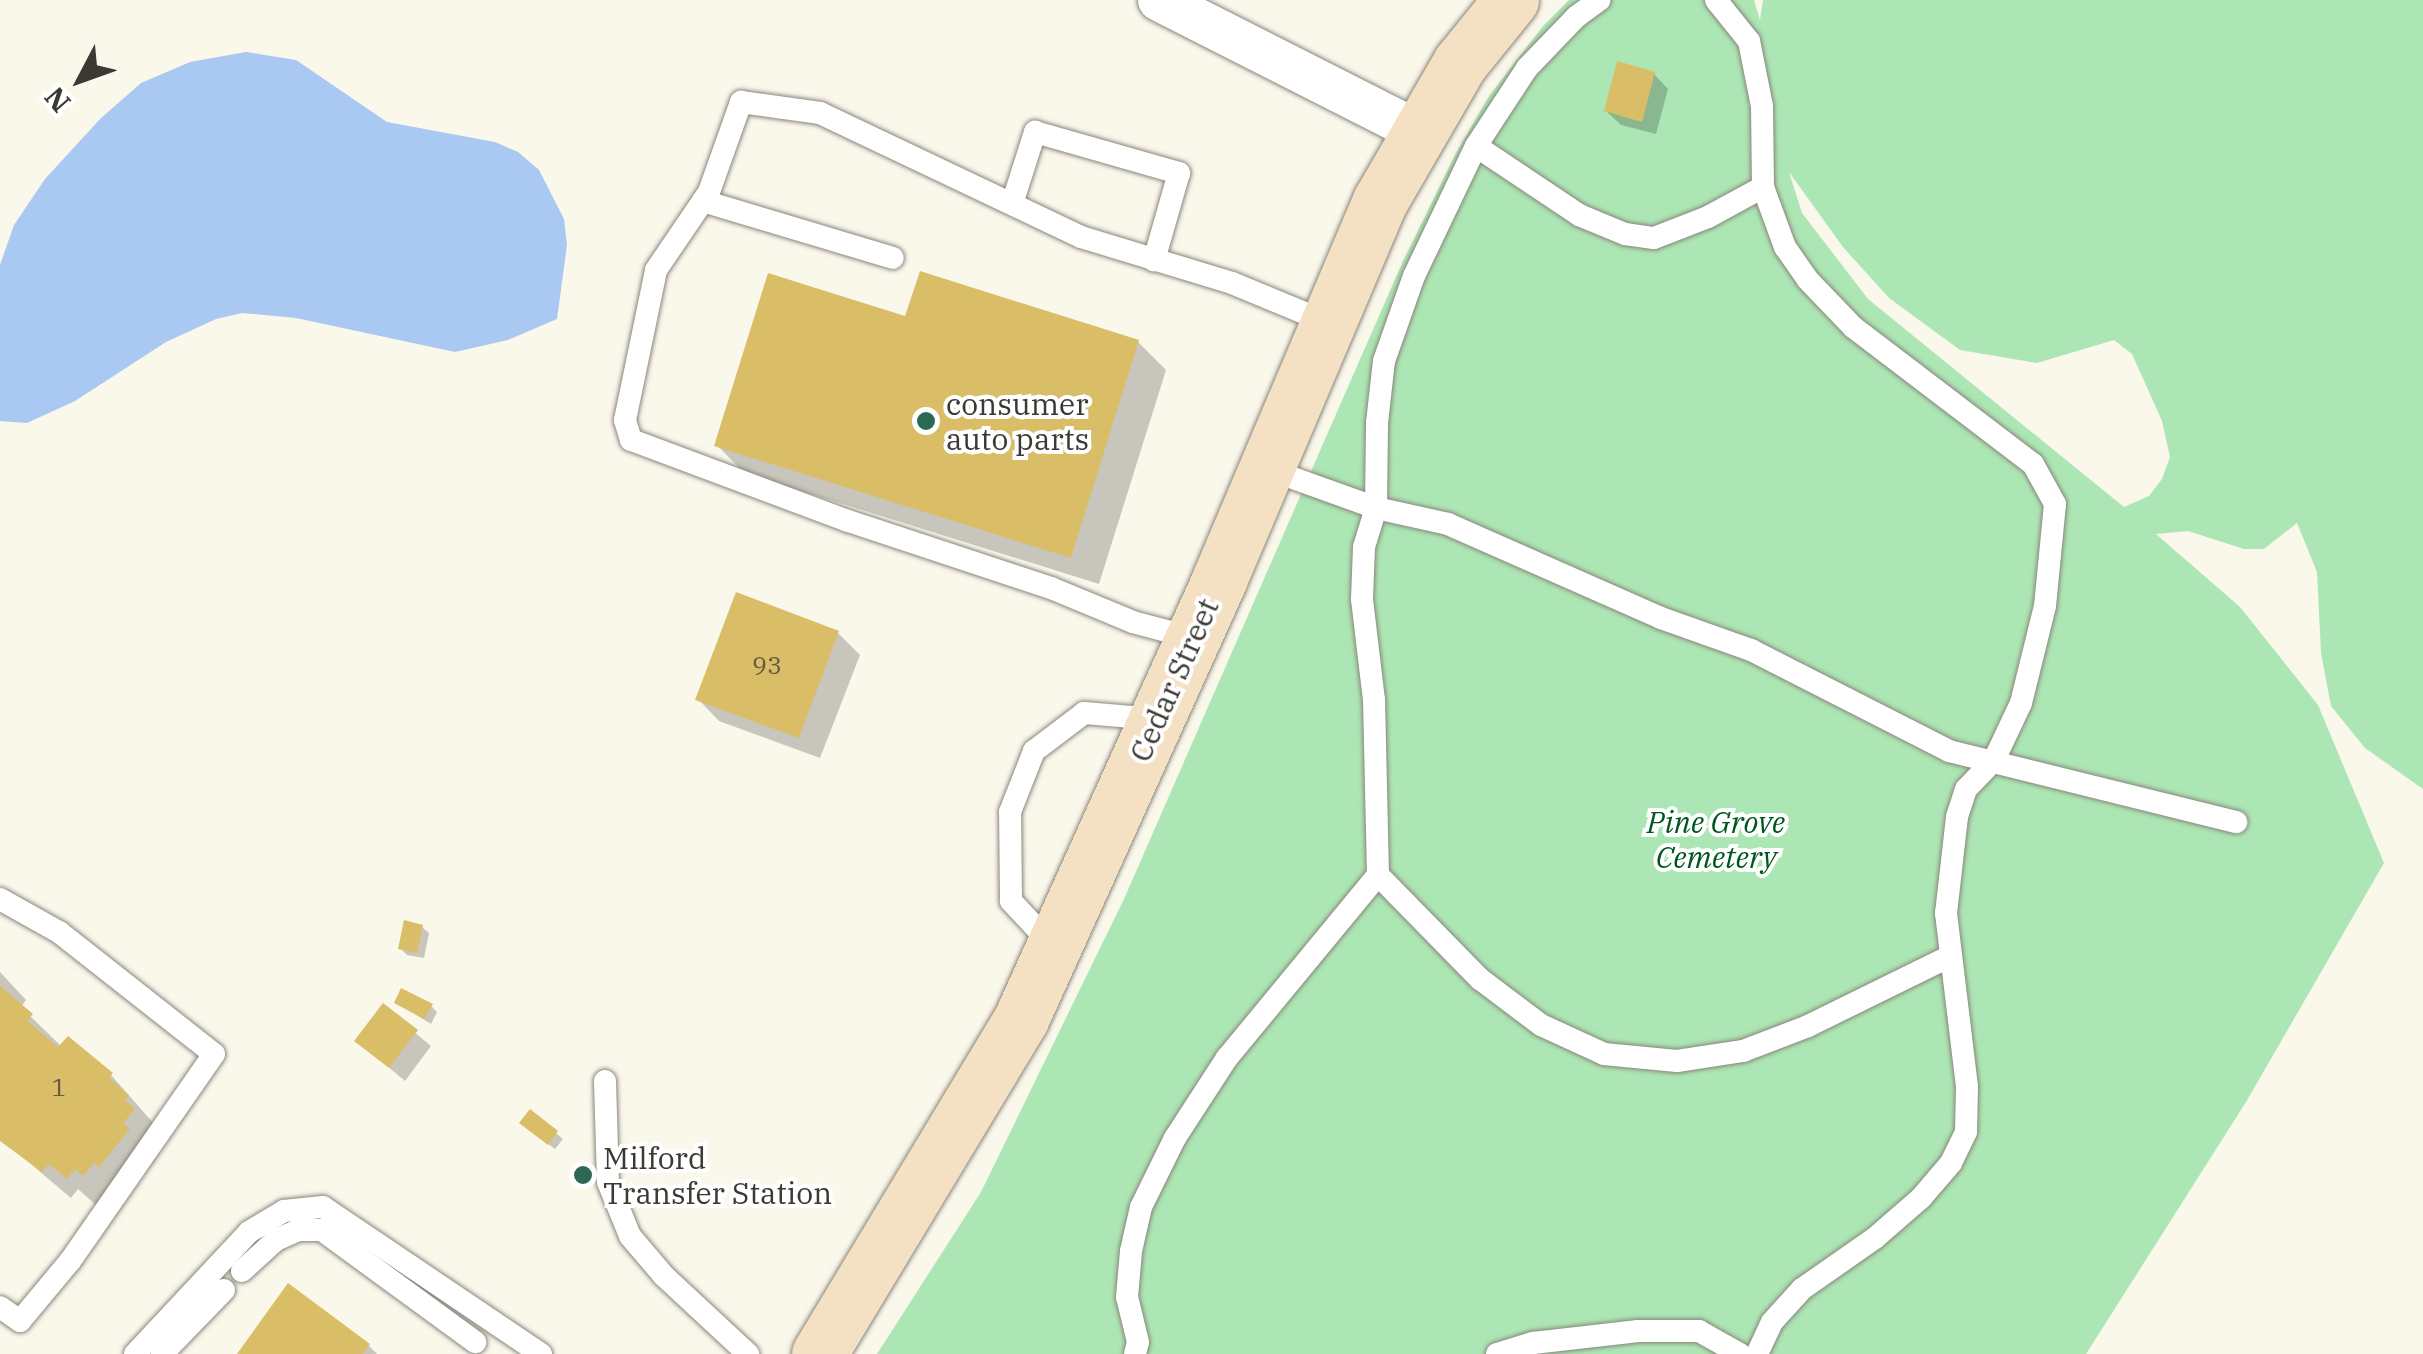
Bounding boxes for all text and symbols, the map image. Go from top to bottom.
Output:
north arrow [30,30,130,130]
text: N [36,80,78,121]
place label: consumer auto parts [946,386,1089,456]
marker: consumer auto parts [915,410,937,432]
street label: Cedar Street [1122,593,1226,767]
house number: 93 [752,650,782,680]
park label: Pine Grove Cemetery [1647,804,1785,874]
house number: 1 [52,1072,66,1102]
place label: Milford Transfer Station [603,1140,832,1210]
marker: Milford Transfer Station [572,1164,594,1186]

